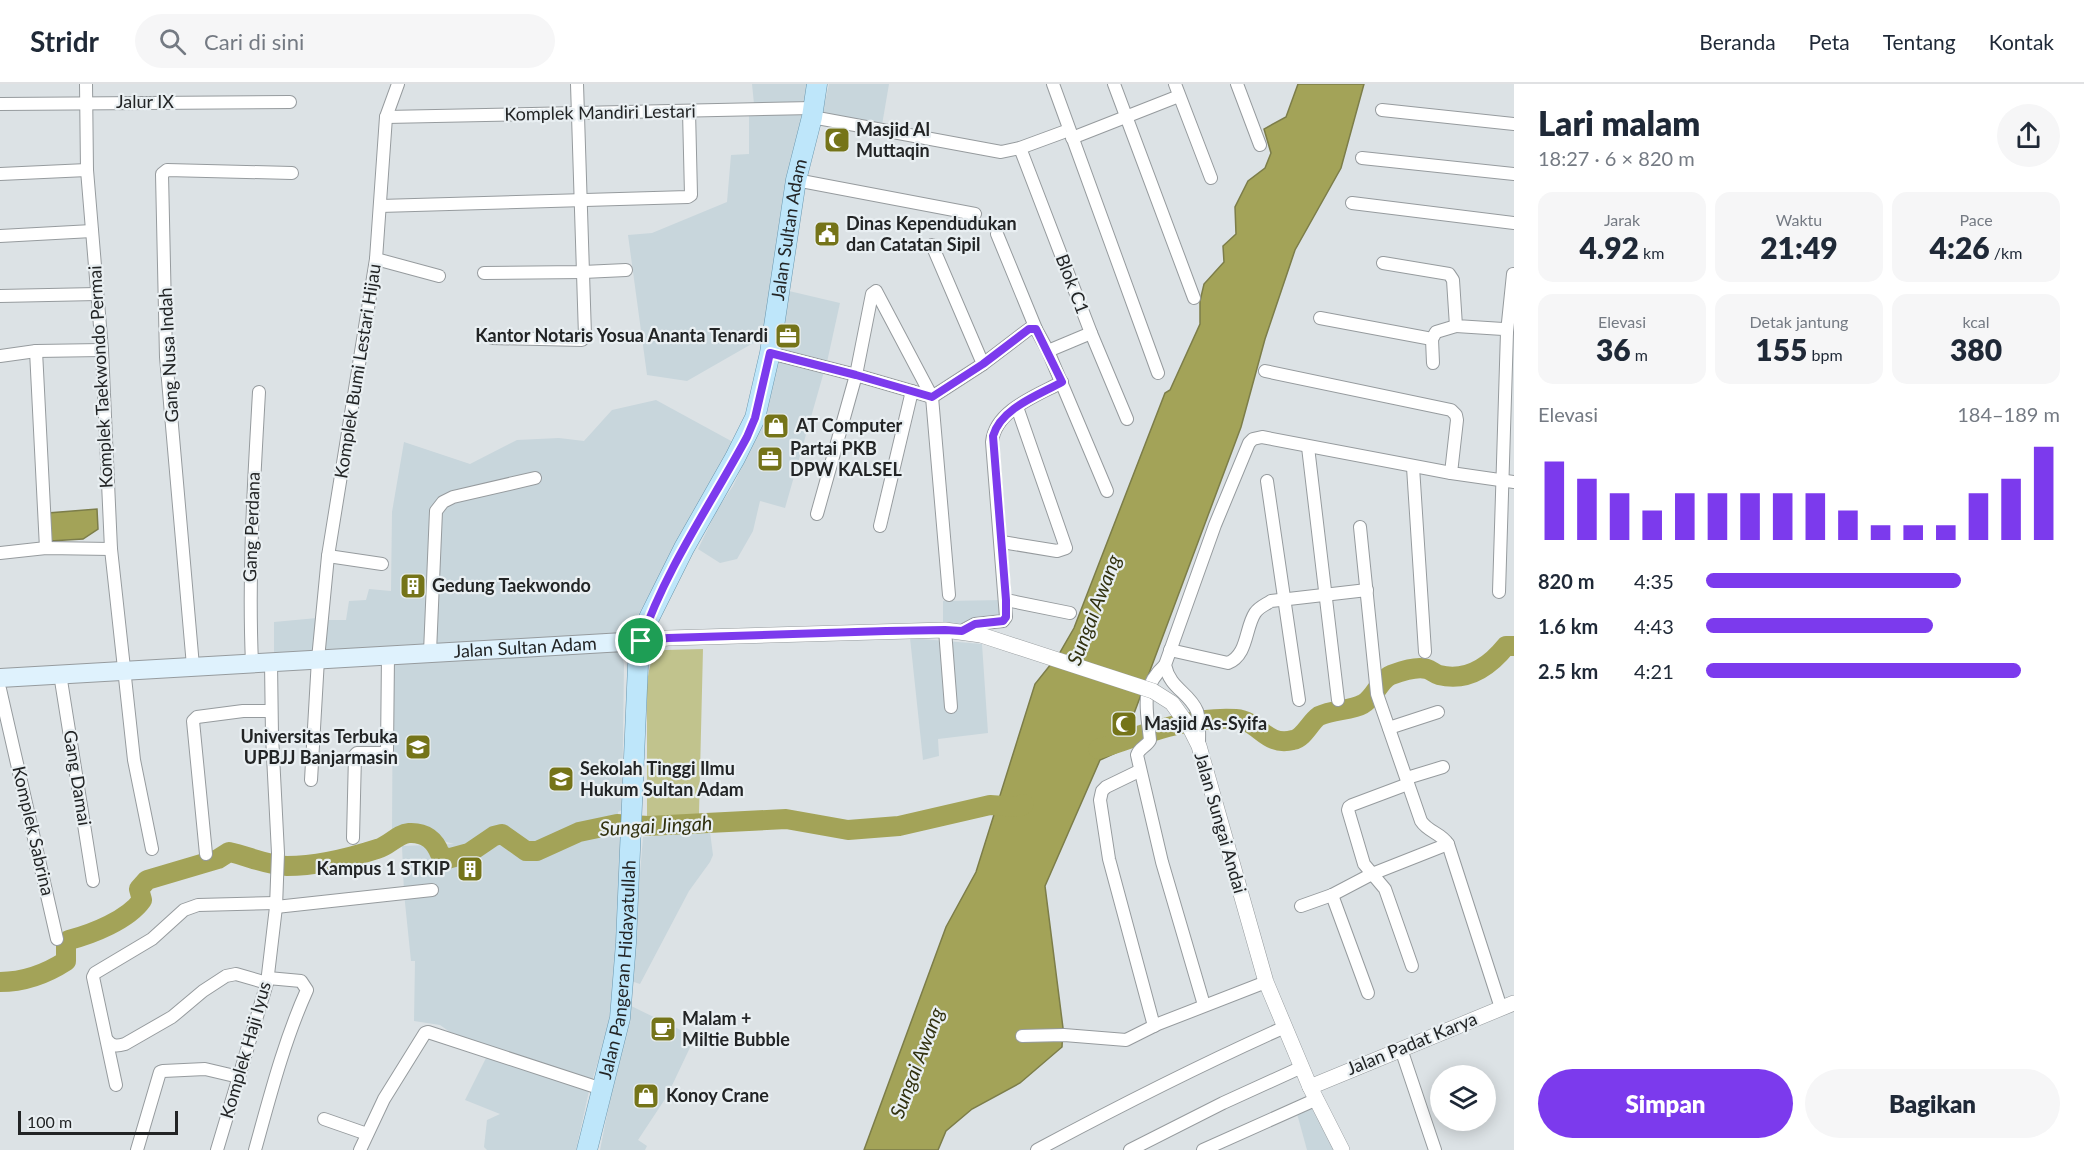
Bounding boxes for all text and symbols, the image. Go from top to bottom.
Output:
search box [135,14,555,68]
text: Stridr [30,24,99,58]
icon: search [156,25,189,58]
text: Cari di sini [204,28,304,55]
text: Beranda [1699,29,1776,54]
text: Peta [1809,29,1850,54]
text: Tentang [1883,29,1956,54]
text: Kontak [1989,29,2054,54]
street label: Jalur IX [116,90,174,112]
street label: Komplek Mandiri Lestari [504,99,696,125]
text: Lari malam [1538,103,1700,143]
button: share [1997,104,2060,167]
place label: Masjid Al Muttaqin [856,118,930,161]
mosque icon: Masjid Al Muttaqin [822,125,852,155]
text: 18:27 · 6 × 820 m [1538,146,1695,170]
street label: Jalan Sultan Adam [766,156,811,302]
text: Jarak [1604,210,1640,229]
text: Waktu [1776,210,1822,229]
text: Pace [1959,210,1993,229]
place label: Dinas Kependudukan dan Catatan Sipil [846,212,1017,255]
public building icon: Dinas Kependudukan dan Catatan Sipil [812,219,842,249]
text: 4.92 [1580,229,1639,265]
text: 21:49 [1760,229,1838,265]
text: 4:26 [1930,229,1990,265]
text: km [1639,243,1664,262]
text: /km [1990,243,2022,262]
street label: Blok C1 [1052,251,1094,317]
street label: Komplek Bumi Lestari Hijau [329,262,385,480]
street label: Komplek Taekwondo Permai [83,265,117,489]
street label: Gang Nusa Indah [153,287,183,423]
text: Elevasi [1598,312,1646,331]
text: Detak jantung [1750,312,1848,331]
text: kcal [1962,312,1990,331]
office icon: Kantor Notaris Yosua Ananta Tenardi [773,321,803,351]
place label: Kantor Notaris Yosua Ananta Tenardi [475,324,768,346]
text: 36 [1596,331,1631,367]
text: 155 [1755,331,1808,367]
text: 380 [1950,331,2002,367]
text: m [1631,345,1648,364]
text: bpm [1808,345,1843,364]
text: Elevasi [1538,402,1598,426]
text: 184–189 m [1957,402,2060,426]
shop icon: AT Computer [761,411,791,441]
place label: AT Computer [795,414,903,436]
place label: Partai PKB DPW KALSEL [790,437,902,480]
office icon: Partai PKB DPW KALSEL [755,444,785,474]
street label: Gang Perdana [238,472,264,582]
water label: Sungai Awang [1061,551,1125,668]
text: 820 m [1538,569,1594,593]
text: 4:35 [1634,569,1674,593]
building icon: Gedung Taekwondo [398,571,428,601]
place label: Gedung Taekwondo [432,574,591,596]
text: 1.6 km [1538,614,1598,638]
text: 4:43 [1634,614,1674,638]
pin [615,615,666,666]
icon: arrive [624,624,657,657]
street label: Jalan Sultan Adam [453,632,597,662]
text: 2.5 km [1538,659,1598,683]
text: 4:21 [1634,659,1674,683]
mosque icon: Masjid As-Syifa [1109,709,1139,739]
place label: Masjid As-Syifa [1144,712,1267,734]
place label: Universitas Terbuka UPBJJ Banjarmasin [241,725,398,768]
street label: Gang Damai [60,728,96,827]
school or university icon: Universitas Terbuka UPBJJ Banjarmasin [403,732,433,762]
street label: Jalan Sungai Andai [1190,750,1252,896]
place label: Sekolah Tinggi Ilmu Hukum Sultan Adam [580,757,744,800]
street label: Komplek Sabrina [8,764,60,898]
school or university icon: Sekolah Tinggi Ilmu Hukum Sultan Adam [546,764,576,794]
water label: Sungai Jingah [599,810,713,840]
building icon: Kampus 1 STKIP [455,854,485,884]
place label: Kampus 1 STKIP [317,857,450,879]
street label: Jalan Pangeran Hidayatullah [593,859,640,1081]
street label: Komplek Haji Iyus [215,979,275,1121]
water label: Sungai Awang [884,1004,948,1121]
place label: Malam + Miltie Bubble [682,1007,790,1050]
street label: Jalan Padat Karya [1343,1007,1480,1079]
cafe icon: Malam + Miltie Bubble [648,1014,678,1044]
map controls [1430,1065,1496,1131]
button: layers [1430,1065,1496,1131]
button: Simpan [1538,1069,1793,1138]
button: Bagikan [1805,1069,2060,1138]
shop icon: Konoy Crane [631,1081,661,1111]
place label: Konoy Crane [666,1084,769,1106]
scale bar [18,1108,178,1136]
text: 100 m [27,1112,72,1131]

